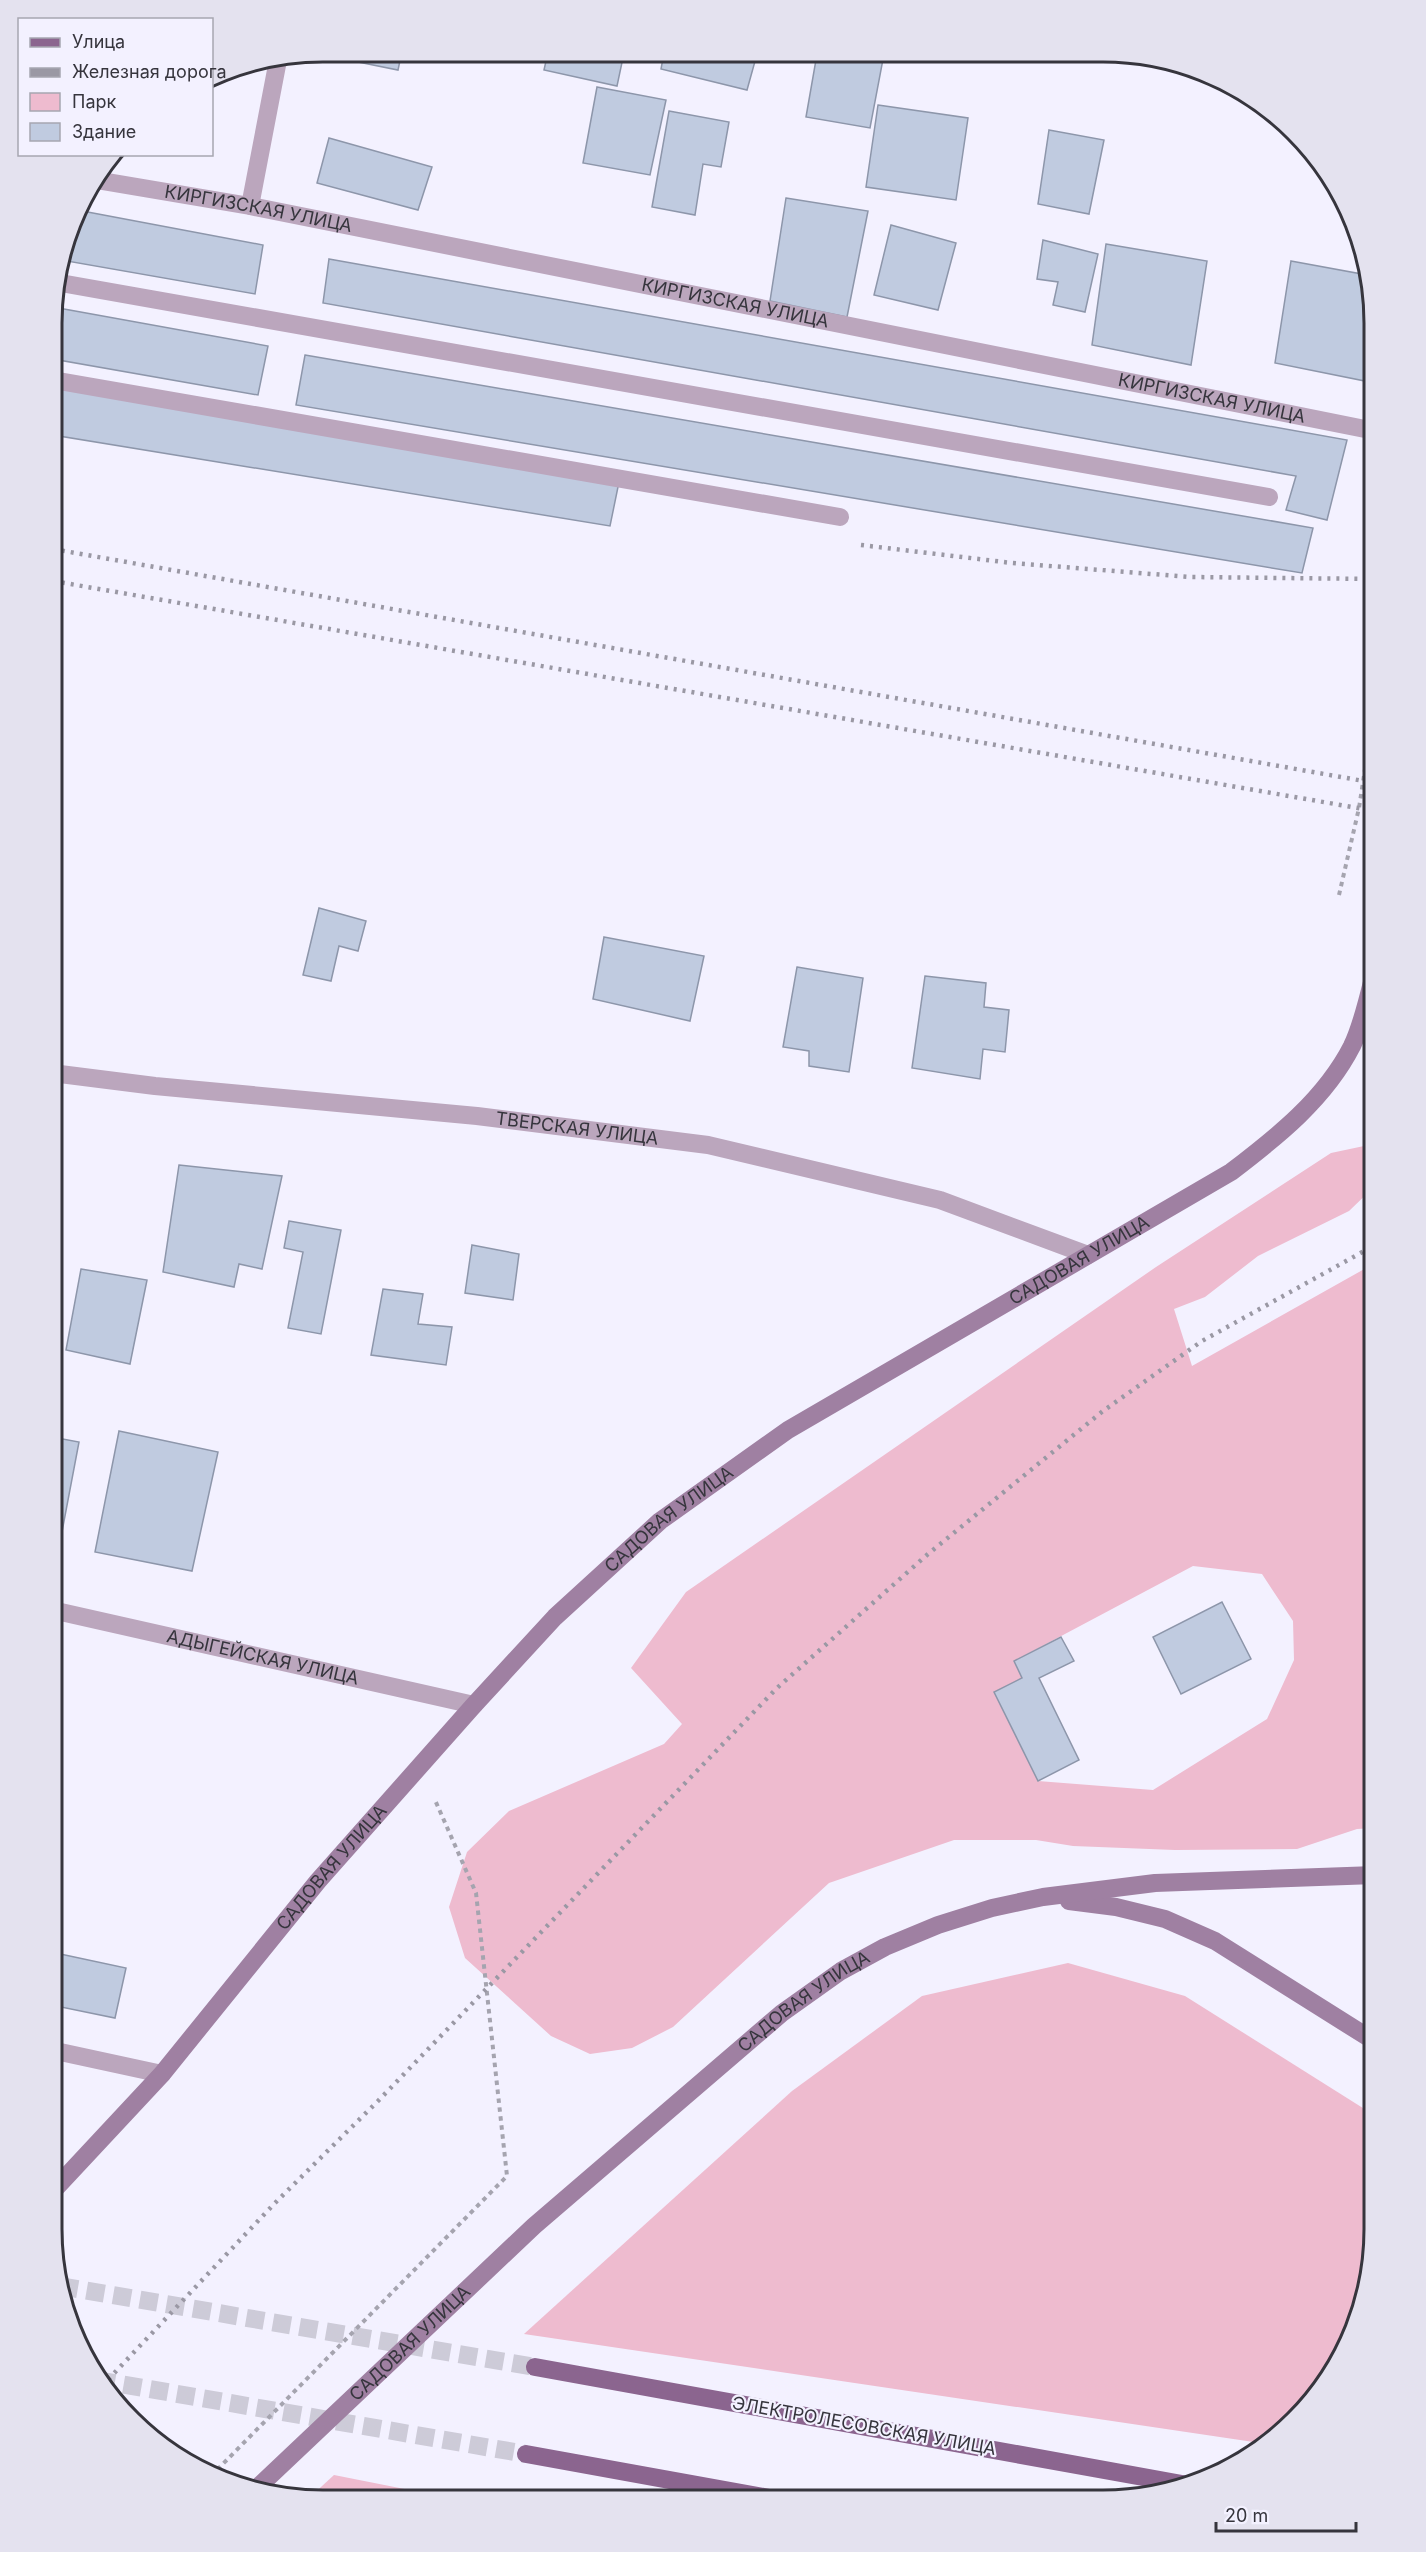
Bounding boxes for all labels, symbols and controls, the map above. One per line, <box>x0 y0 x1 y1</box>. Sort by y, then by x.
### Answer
legend <box>18 18 213 156</box>
text: Улица <box>72 31 125 52</box>
text: Железная дорога <box>72 61 227 82</box>
text: Парк <box>72 91 117 112</box>
text: Здание <box>72 121 136 142</box>
street label: КИРГИЗСКАЯ УЛИЦА <box>163 181 354 236</box>
street label: КИРГИЗСКАЯ УЛИЦА <box>640 274 831 332</box>
street label: КИРГИЗСКАЯ УЛИЦА <box>1116 369 1307 427</box>
street label: ТВЕРСКАЯ УЛИЦА <box>494 1107 660 1149</box>
street label: САДОВАЯ УЛИЦА <box>1005 1211 1153 1309</box>
street label: САДОВАЯ УЛИЦА <box>600 1461 737 1576</box>
street label: АДЫГЕЙСКАЯ УЛИЦА <box>165 1625 361 1689</box>
street label: САДОВАЯ УЛИЦА <box>272 1800 391 1934</box>
street label: САДОВАЯ УЛИЦА <box>733 1946 873 2056</box>
street label: САДОВАЯ УЛИЦА <box>345 2281 474 2405</box>
street label: ЭЛЕКТРОЛЕСОВСКАЯ УЛИЦА <box>731 2392 998 2459</box>
scale bar <box>1216 2495 1356 2533</box>
text: 20 m <box>1225 2505 1268 2526</box>

